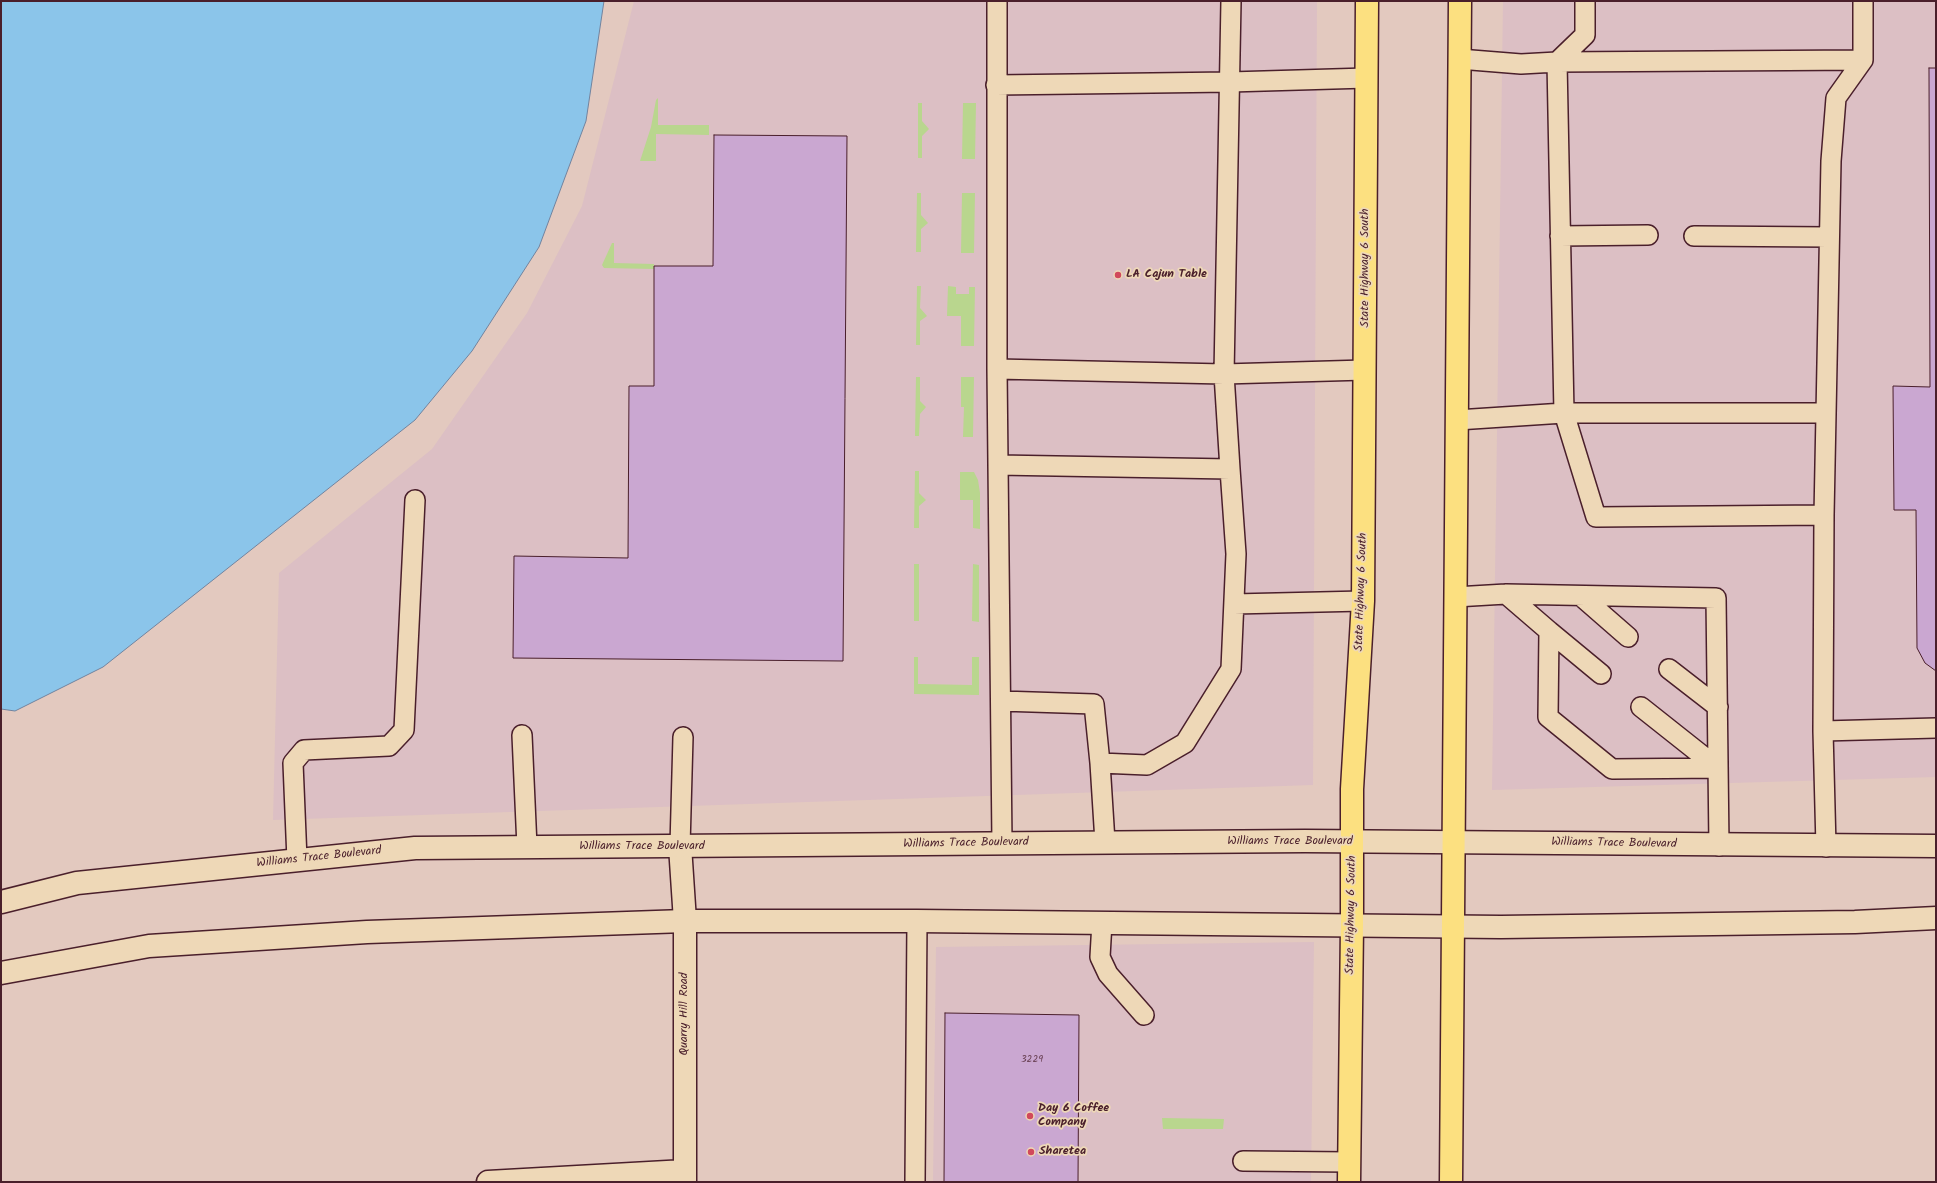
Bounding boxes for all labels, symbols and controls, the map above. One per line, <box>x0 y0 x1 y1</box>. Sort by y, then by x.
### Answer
street label: State Highway 6 South <box>1359 209 1373 327</box>
place label: LA Cajun Table <box>1126 268 1207 282</box>
marker: LA Cajun Table <box>1113 270 1123 280</box>
street label: State Highway 6 South <box>1353 532 1371 652</box>
street label: Williams Trace Boulevard <box>1227 835 1353 849</box>
street label: Williams Trace Boulevard <box>903 836 1029 852</box>
street label: Williams Trace Boulevard <box>1551 836 1677 852</box>
street label: Williams Trace Boulevard <box>579 840 705 854</box>
street label: Williams Trace Boulevard <box>256 844 382 872</box>
street label: State Highway 6 South <box>1344 855 1360 975</box>
street label: Quarry Hill Road <box>678 972 692 1056</box>
house number: 3229 <box>1021 1054 1043 1066</box>
place label: Day 6 Coffee Company <box>1038 1102 1109 1130</box>
marker: Day 6 Coffee Company <box>1025 1111 1035 1121</box>
place label: Sharetea <box>1039 1145 1086 1159</box>
marker: Sharetea <box>1026 1147 1036 1157</box>

